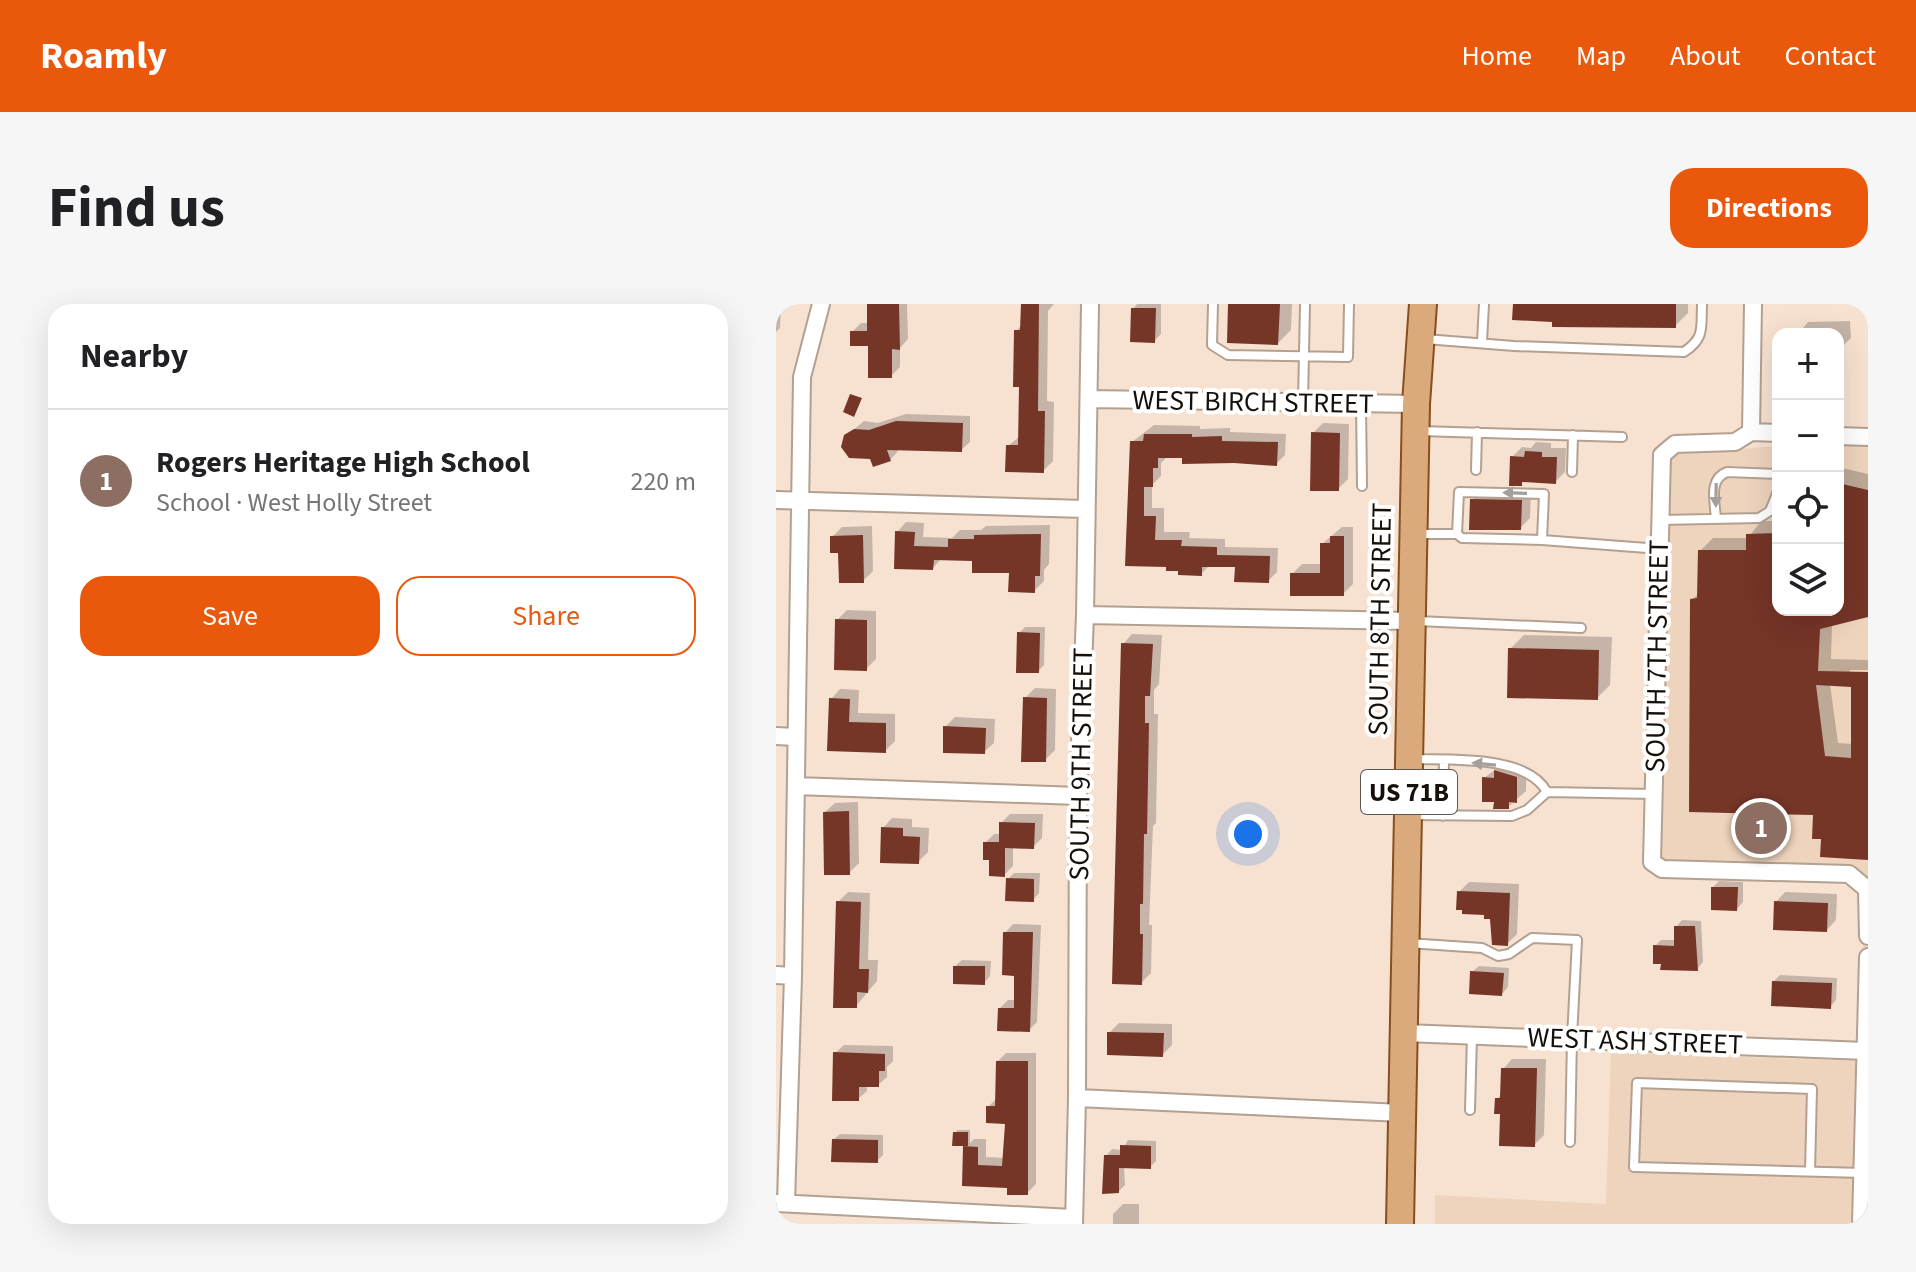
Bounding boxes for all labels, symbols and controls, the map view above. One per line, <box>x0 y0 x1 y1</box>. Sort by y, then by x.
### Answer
text: Roamly <box>40 29 167 83</box>
text: Home <box>1461 36 1532 76</box>
text: Map <box>1576 36 1626 76</box>
text: About <box>1670 36 1741 76</box>
text: Contact <box>1785 36 1876 76</box>
button: Directions <box>1670 168 1868 248</box>
text: Find us <box>48 169 225 248</box>
map controls <box>1772 328 1844 616</box>
button: + <box>1772 328 1844 400</box>
text: Nearby <box>80 332 188 381</box>
street label: WEST BIRCH STREET <box>1132 380 1374 424</box>
button: − <box>1772 400 1844 472</box>
text: Rogers Heritage High School <box>156 441 530 484</box>
text: 1 <box>99 463 113 500</box>
text: 220 m <box>630 463 696 500</box>
button: locate <box>1772 472 1844 544</box>
one-way arrow <box>1709 483 1722 508</box>
text: School · West Holly Street <box>156 484 432 521</box>
one-way arrow <box>1502 487 1527 500</box>
street label: SOUTH 8TH STREET <box>1358 502 1402 736</box>
street label: SOUTH 7TH STREET <box>1635 539 1679 773</box>
button: layers <box>1772 544 1844 616</box>
button: Save <box>80 576 380 656</box>
button: Share <box>396 576 696 656</box>
street label: SOUTH 9TH STREET <box>1059 647 1103 881</box>
one-way arrow <box>1471 757 1496 770</box>
road number: US 71B <box>1361 770 1457 814</box>
pin: 1 <box>1735 798 1787 858</box>
your location <box>1228 814 1268 854</box>
street label: WEST ASH STREET <box>1527 1017 1743 1065</box>

